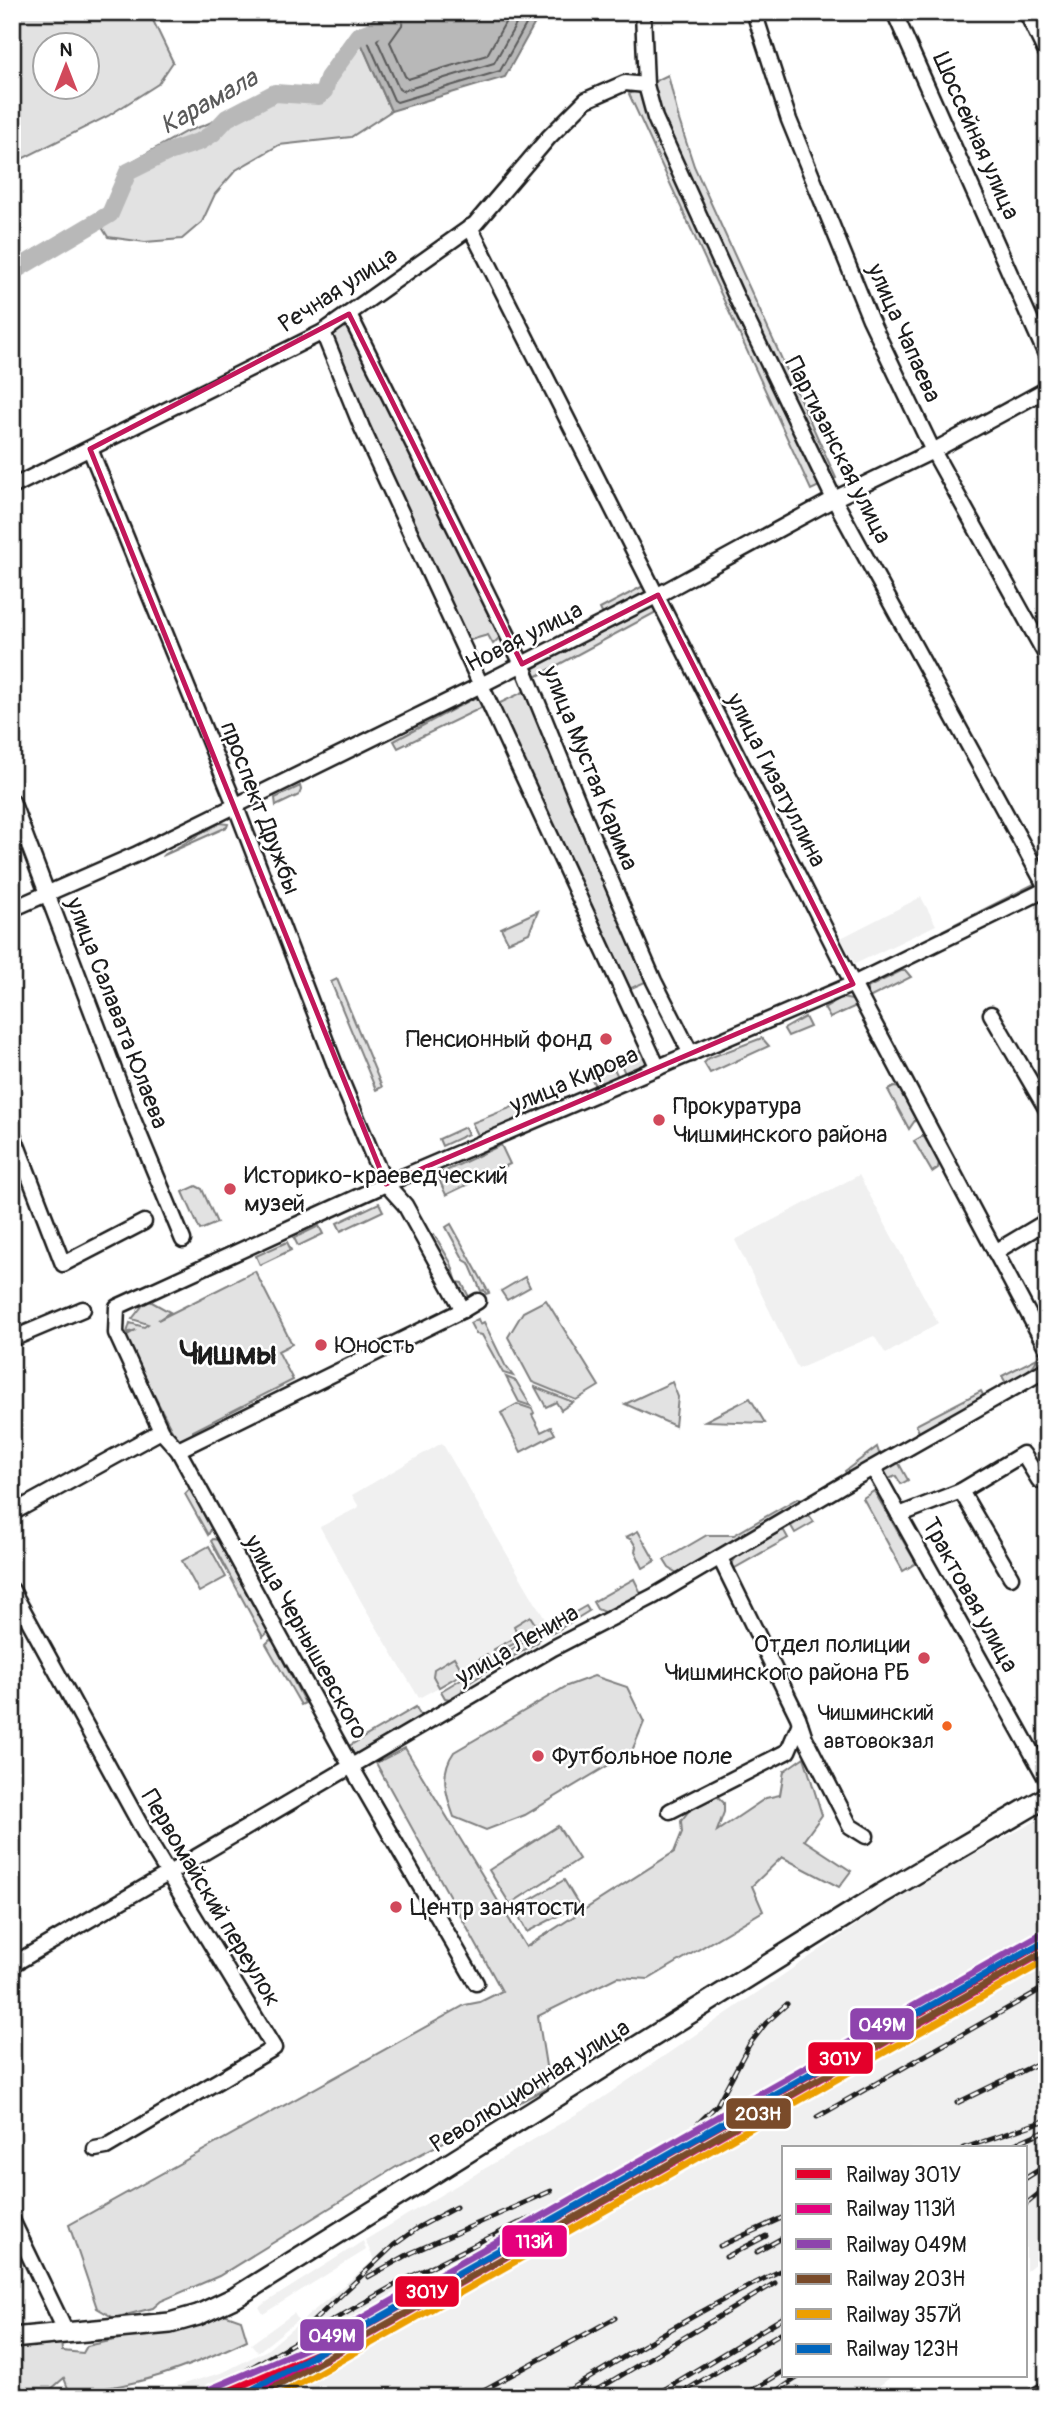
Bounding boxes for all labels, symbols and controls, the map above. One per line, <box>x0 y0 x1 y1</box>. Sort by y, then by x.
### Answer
north arrow <box>32 32 102 102</box>
text: N <box>60 38 73 62</box>
street label: Шоссейная улица <box>926 48 1026 224</box>
water label: Карамала <box>155 61 265 142</box>
street label: Речная улица <box>273 241 403 339</box>
street label: улица Чапаева <box>860 258 947 407</box>
street label: Партизанская улица <box>778 352 898 548</box>
street label: Новая улица <box>461 595 587 679</box>
street label: улица Мустая Карима <box>535 661 644 874</box>
street label: улица Гизатуллина <box>719 687 832 872</box>
street label: проспект Дружбы <box>214 717 306 899</box>
street label: улица Салавата Юлаева <box>59 892 174 1133</box>
place label: Пенсионный фонд <box>406 1025 593 1054</box>
marker: Пенсионный фонд <box>598 1031 614 1047</box>
street label: улица Кирова <box>505 1040 643 1120</box>
place label: Прокуратура Чишминского района <box>673 1092 887 1149</box>
marker: Прокуратура Чишминского района <box>651 1112 667 1128</box>
place label: Историко-краеведческий музей <box>244 1161 508 1218</box>
marker: Историко-краеведческий музей <box>222 1181 238 1197</box>
place label: Юность <box>335 1331 415 1360</box>
district label: Чишмы <box>179 1334 277 1374</box>
marker: Юность <box>313 1337 329 1353</box>
street label: Трактовая улица <box>916 1513 1024 1677</box>
street label: улица Чернышевского <box>237 1529 374 1744</box>
street label: улица Ленина <box>450 1598 584 1692</box>
place label: Отдел полиции Чишминского района РБ <box>664 1630 910 1687</box>
marker: Отдел полиции Чишминского района РБ <box>916 1650 932 1666</box>
place label: Чишминский автовокзал <box>817 1699 934 1755</box>
marker: Чишминский автовокзал <box>940 1719 954 1733</box>
place label: Футбольное поле <box>552 1742 732 1771</box>
marker: Футбольное поле <box>530 1748 546 1764</box>
street label: Первомайский переулок <box>135 1784 287 2012</box>
place label: Центр занятости <box>410 1893 585 1922</box>
marker: Центр занятости <box>388 1899 404 1915</box>
line badge: 049М <box>849 2007 915 2041</box>
street label: Революционная улица <box>425 2013 635 2159</box>
text: 049М <box>858 2013 906 2037</box>
line badge: 301У <box>807 2041 874 2075</box>
text: 301У <box>819 2047 862 2071</box>
line badge: 203Н <box>725 2097 792 2130</box>
text: 203Н <box>735 2102 781 2126</box>
legend <box>782 2146 1028 2378</box>
text: Railway 301У <box>846 2162 961 2189</box>
text: Railway 113Й <box>846 2196 955 2223</box>
line badge: 113Й <box>501 2224 568 2258</box>
text: 113Й <box>516 2230 553 2254</box>
text: Railway 049М <box>846 2232 967 2259</box>
text: Railway 203Н <box>846 2266 965 2293</box>
line badge: 301У <box>394 2275 460 2308</box>
text: 301У <box>406 2280 449 2304</box>
text: Railway 357Й <box>846 2302 961 2329</box>
line badge: 049М <box>299 2318 365 2352</box>
text: 049М <box>308 2324 356 2348</box>
text: Railway 123Н <box>846 2336 958 2363</box>

